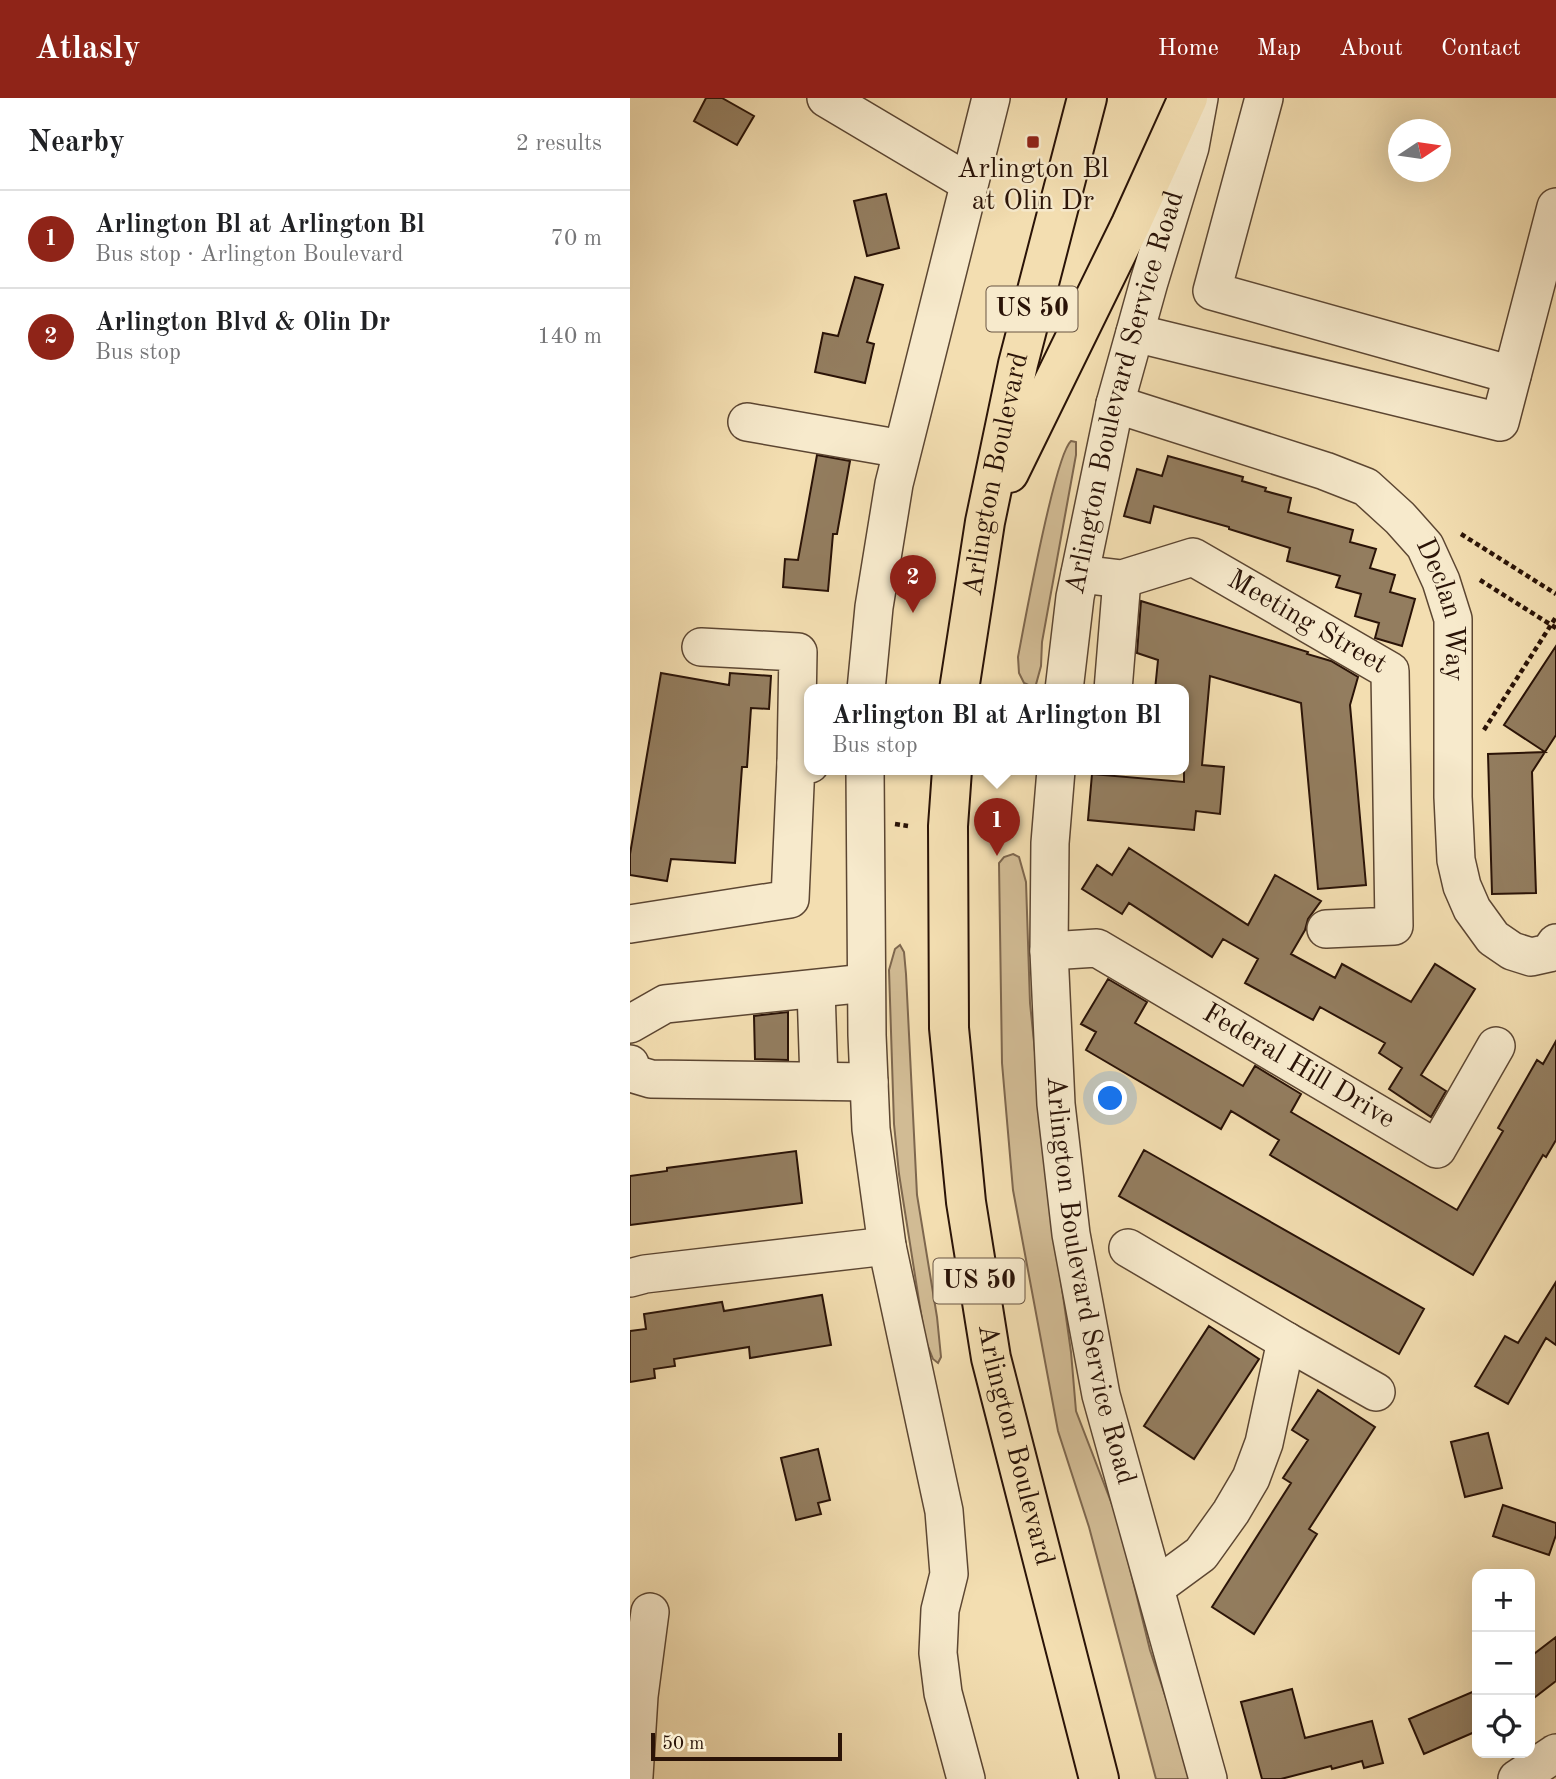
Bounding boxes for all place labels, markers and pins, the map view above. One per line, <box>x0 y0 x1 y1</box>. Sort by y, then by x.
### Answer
marker: Arlington Bl at Olin Dr <box>1025 134 1041 150</box>
place label: Arlington Bl at Olin Dr <box>957 156 1109 216</box>
pin: 2 <box>890 555 936 613</box>
pin: 1 <box>974 798 1020 856</box>

